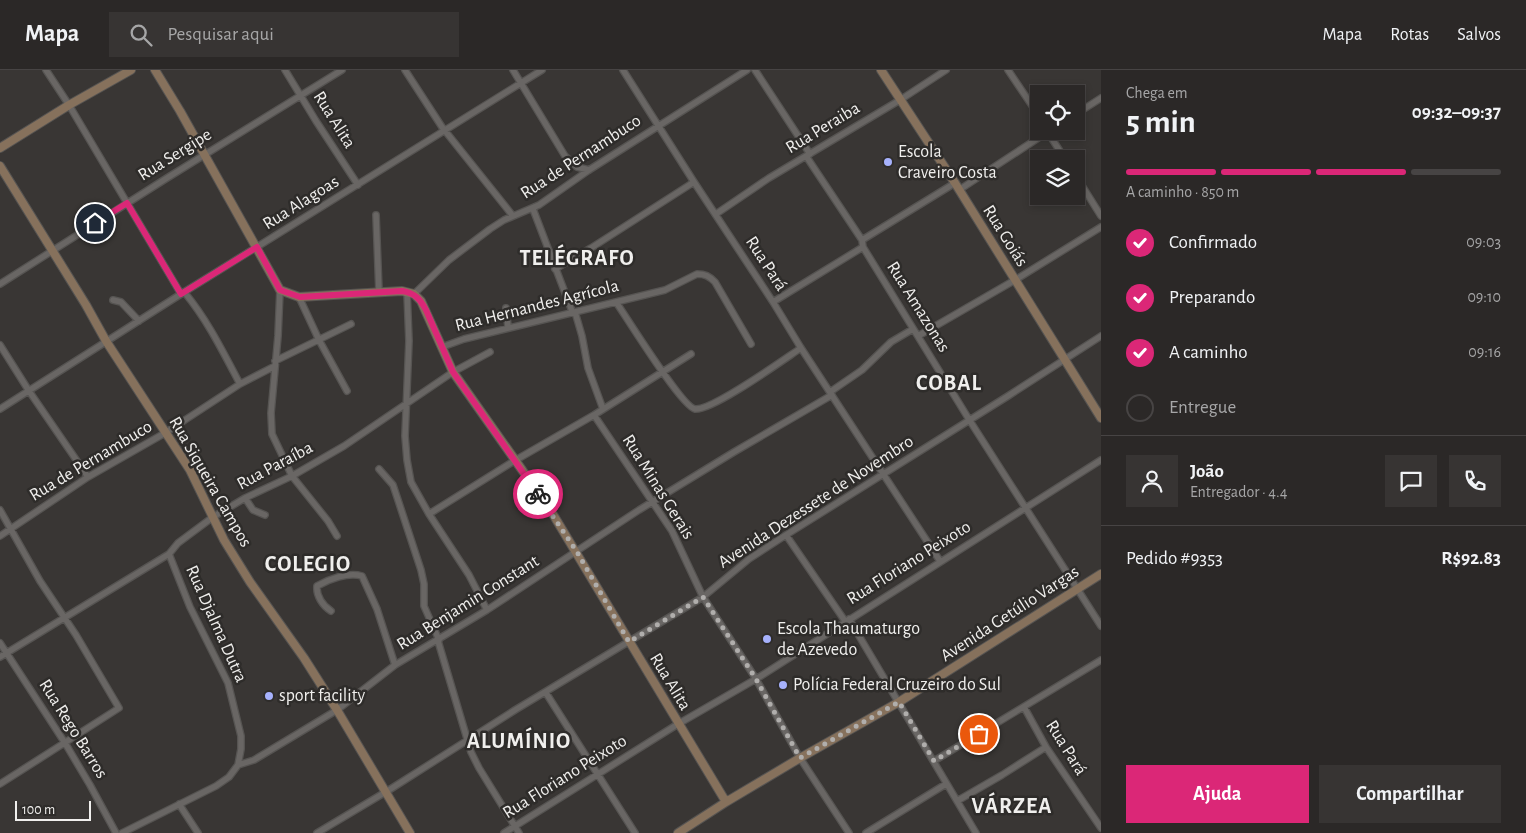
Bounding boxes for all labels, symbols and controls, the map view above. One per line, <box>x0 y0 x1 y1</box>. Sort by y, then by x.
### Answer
search box <box>109 12 459 57</box>
icon: search <box>127 21 155 49</box>
text: Mapa <box>25 22 79 46</box>
text: Pesquisar aqui <box>167 25 274 44</box>
text: Mapa <box>1323 26 1362 44</box>
text: Rotas <box>1390 26 1429 44</box>
text: Salvos <box>1457 26 1501 44</box>
map controls <box>1030 85 1085 205</box>
button: locate <box>1030 85 1085 140</box>
text: Chega em <box>1126 85 1188 101</box>
street label: Rua Alita <box>310 88 358 152</box>
street label: Rua Peraiba <box>783 99 863 157</box>
text: 09:32–09:37 <box>1412 103 1501 122</box>
text: 5 min <box>1126 106 1196 138</box>
street label: Rua de Pernambuco <box>518 111 644 203</box>
street label: Rua Sergipe <box>135 125 215 185</box>
place label: Escola Craveiro Costa <box>898 143 997 182</box>
button: layers <box>1030 150 1085 205</box>
marker: Escola Craveiro Costa <box>882 156 894 168</box>
street label: Rua Alagoas <box>260 173 342 233</box>
text: A caminho · 850 m <box>1126 184 1239 200</box>
pin <box>74 202 116 244</box>
street label: Rua Goiás <box>979 202 1031 270</box>
icon: home <box>81 209 109 237</box>
icon: check <box>1126 229 1154 257</box>
street label: Rua Pará <box>742 233 790 295</box>
text: Confirmado <box>1169 233 1257 252</box>
text: 09:03 <box>1466 234 1501 250</box>
district label: TELÉGRAFO <box>519 244 635 269</box>
street label: Rua Amazonas <box>883 259 953 355</box>
street label: Rua Hernandes Agrícola <box>453 277 621 335</box>
icon: check <box>1126 284 1154 312</box>
text: Preparando <box>1169 288 1255 307</box>
text: 09:10 <box>1467 289 1501 305</box>
icon: check <box>1126 339 1154 367</box>
text: A caminho <box>1169 343 1248 362</box>
text: 09:16 <box>1468 344 1501 360</box>
district label: COBAL <box>916 372 982 394</box>
text: Entregue <box>1169 398 1236 417</box>
street label: Rua Siqueira Campos <box>165 414 255 550</box>
street label: Rua de Pernambuco <box>27 417 156 505</box>
street label: Rua Minas Gerais <box>619 432 697 542</box>
street label: Avenida Dezessete de Novembro <box>715 432 917 572</box>
street label: Rua Paraíba <box>234 439 316 493</box>
button: person <box>1126 455 1178 507</box>
button: chat <box>1385 455 1437 507</box>
button: phone <box>1449 455 1501 507</box>
text: João <box>1190 462 1224 481</box>
courier <box>513 469 563 519</box>
icon: bike <box>524 480 552 508</box>
text: Entregador · 4.4 <box>1190 484 1287 500</box>
street label: Rua Floriano Peixoto <box>844 518 974 608</box>
text: Pedido #9353 <box>1126 549 1223 568</box>
text: R$92.83 <box>1441 549 1501 568</box>
street label: Rua Benjamin Constant <box>394 552 542 654</box>
district label: COLEGIO <box>265 553 351 575</box>
street label: Rua Djalma Dutra <box>182 563 250 685</box>
street label: Avenida Getúlio Vargas <box>938 563 1082 665</box>
place label: Escola Thaumaturgo de Azevedo <box>777 620 920 659</box>
marker: Escola Thaumaturgo de Azevedo <box>761 633 773 645</box>
street label: Rua Alita <box>646 650 694 714</box>
street label: Rua Rego Barros <box>35 676 111 782</box>
place label: Polícia Federal Cruzeiro do Sul <box>793 676 1001 694</box>
marker: Polícia Federal Cruzeiro do Sul <box>777 679 789 691</box>
place label: sport facility <box>279 687 365 705</box>
marker: sport facility <box>263 690 275 702</box>
pin <box>958 713 1000 755</box>
street label: Rua Pará <box>1042 717 1090 779</box>
icon: bag <box>965 720 993 748</box>
district label: ALUMÍNIO <box>467 727 571 752</box>
street label: Rua Floriano Peixoto <box>500 732 630 822</box>
button: Ajuda <box>1126 765 1309 823</box>
button: Compartilhar <box>1319 765 1501 823</box>
district label: VÁRZEA <box>972 792 1052 817</box>
scale bar <box>15 798 91 821</box>
text: 100 m <box>22 803 55 817</box>

